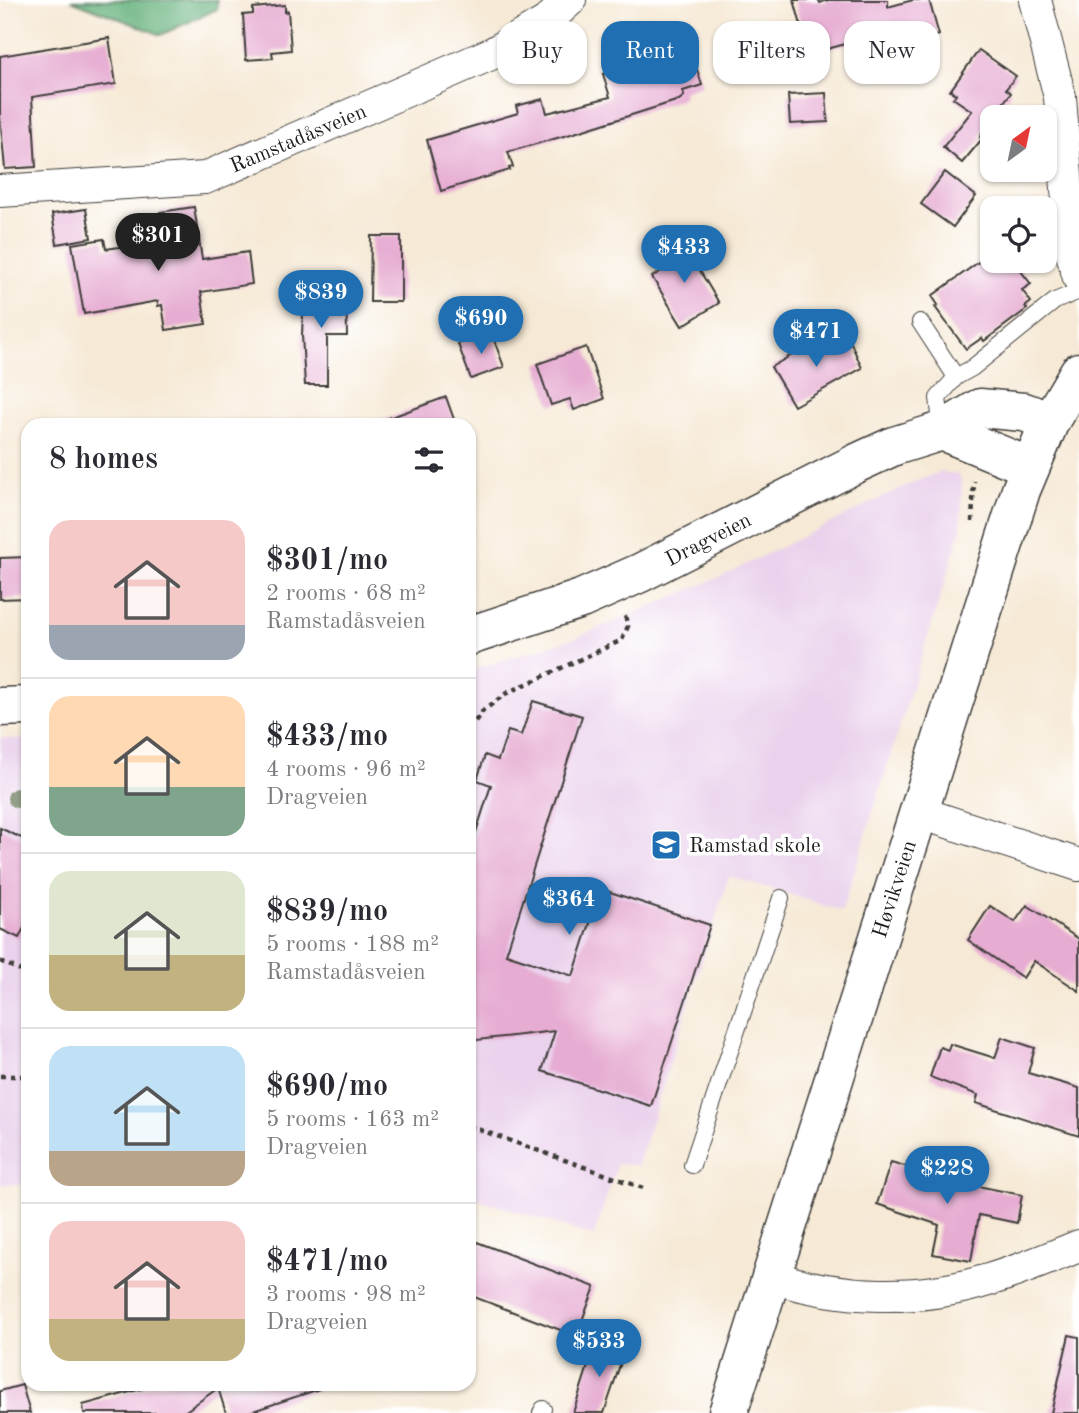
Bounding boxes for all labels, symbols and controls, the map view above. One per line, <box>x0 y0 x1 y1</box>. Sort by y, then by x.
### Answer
chip: Buy <box>497 21 587 84</box>
chip: Rent <box>601 21 699 84</box>
chip: Filters <box>713 21 830 84</box>
chip: New <box>844 21 940 84</box>
street label: Ramstadåsveien <box>227 101 370 178</box>
north arrow <box>980 105 1057 182</box>
map controls <box>980 105 1057 273</box>
button: locate <box>980 196 1057 273</box>
pin: $301 <box>117 214 199 273</box>
text: $301 <box>131 224 185 247</box>
pin: $433 <box>643 226 725 285</box>
text: $433 <box>657 236 711 259</box>
pin: $839 <box>280 270 362 330</box>
text: $839 <box>294 281 348 304</box>
pin: $690 <box>440 296 522 356</box>
text: $690 <box>454 307 508 330</box>
pin: $471 <box>775 310 857 369</box>
text: $471 <box>789 320 843 343</box>
icon: filters <box>410 441 448 479</box>
text: 8 homes <box>49 445 158 475</box>
street label: Dragveien <box>662 510 755 571</box>
text: $301/mo <box>266 546 388 576</box>
icon: home <box>105 548 189 632</box>
text: 2 rooms · 68 m² <box>266 582 426 605</box>
text: Ramstadåsveien <box>266 610 426 633</box>
text: $433/mo <box>266 722 388 752</box>
icon: home <box>105 724 189 808</box>
text: 4 rooms · 96 m² <box>266 758 426 781</box>
text: Dragveien <box>266 786 368 809</box>
school or university icon: Ramstad skole <box>649 828 683 862</box>
place label: Ramstad skole <box>689 836 821 857</box>
street label: Høvikveien <box>870 838 921 941</box>
pin: $364 <box>528 878 610 937</box>
text: $364 <box>542 888 596 911</box>
text: $839/mo <box>266 897 388 927</box>
icon: home <box>105 899 189 983</box>
text: 5 rooms · 188 m² <box>266 933 439 956</box>
text: Ramstadåsveien <box>266 961 426 984</box>
text: $690/mo <box>266 1072 388 1102</box>
icon: home <box>105 1074 189 1158</box>
text: 5 rooms · 163 m² <box>266 1108 439 1131</box>
text: Dragveien <box>266 1136 368 1159</box>
pin: $228 <box>906 1146 988 1206</box>
text: $228 <box>920 1157 974 1180</box>
text: $471/mo <box>266 1247 388 1277</box>
icon: home <box>105 1249 189 1333</box>
text: 3 rooms · 98 m² <box>266 1283 426 1306</box>
text: Dragveien <box>266 1311 368 1334</box>
pin: $533 <box>558 1320 640 1379</box>
text: $533 <box>572 1330 626 1353</box>

